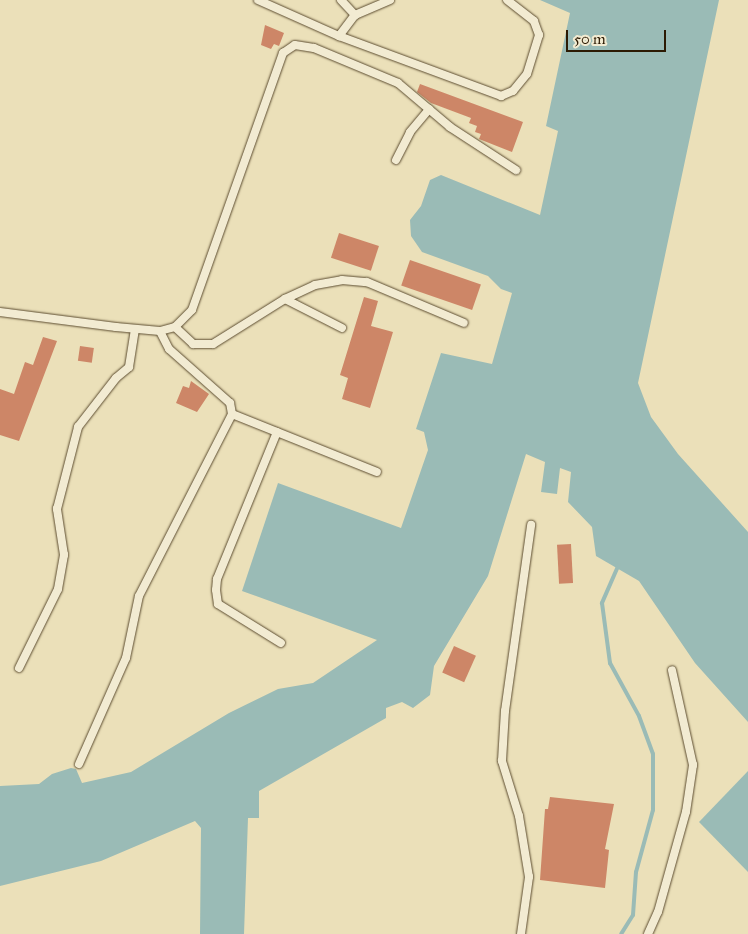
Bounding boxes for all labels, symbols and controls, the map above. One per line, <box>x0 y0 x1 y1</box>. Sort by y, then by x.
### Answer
scale bar <box>568 20 668 52</box>
text: 50 m <box>574 30 606 48</box>

